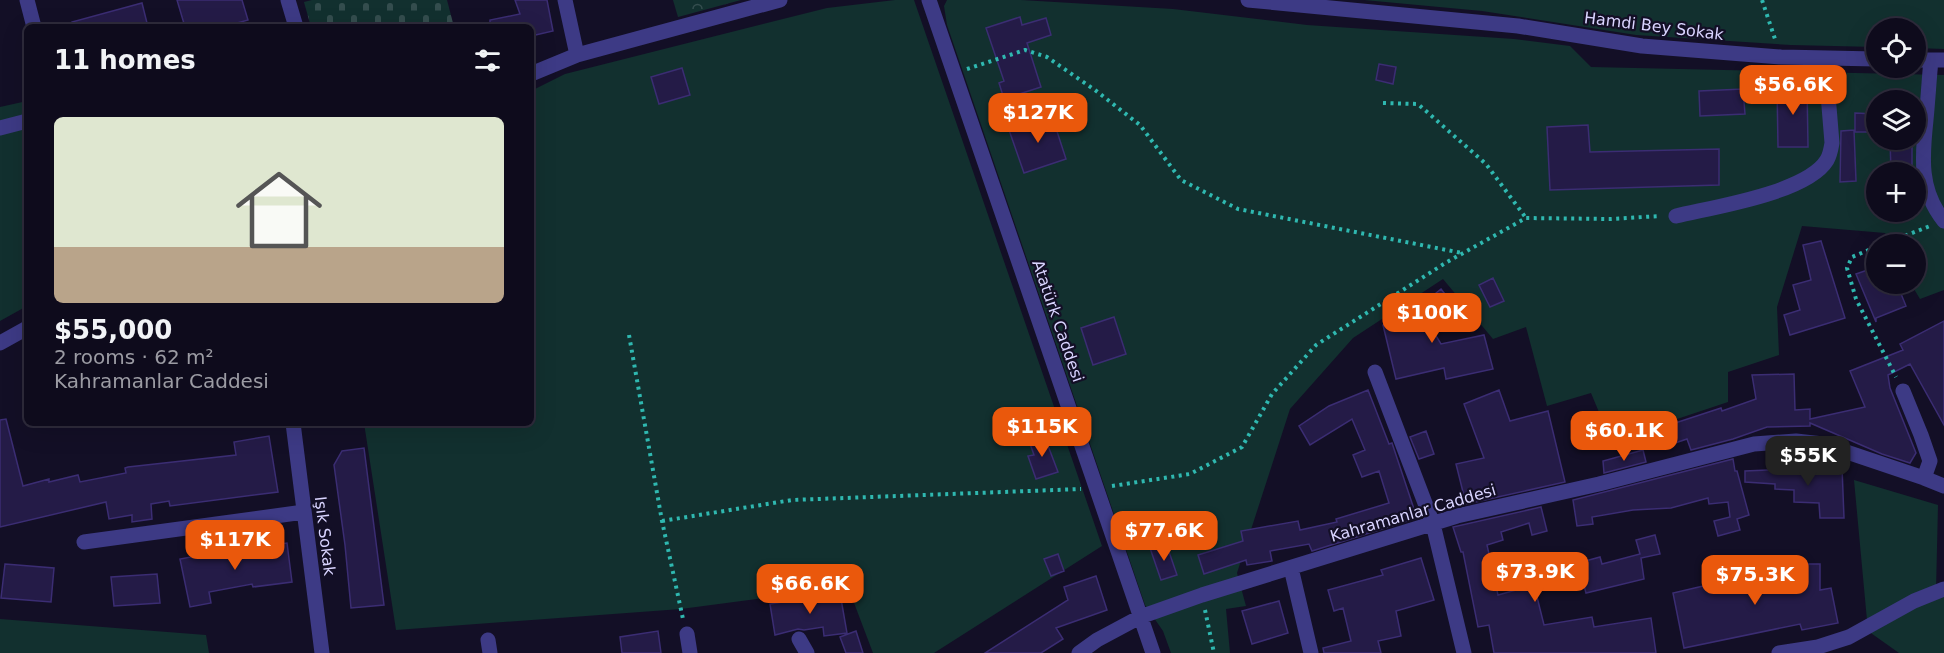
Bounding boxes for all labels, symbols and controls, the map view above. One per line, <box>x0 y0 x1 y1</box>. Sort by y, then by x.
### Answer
street label: Hamdi Bey Sokak <box>1583 8 1726 44</box>
map controls <box>1866 18 1926 294</box>
button: locate <box>1866 18 1926 78</box>
icon: filters <box>471 44 504 77</box>
text: 11 homes <box>54 45 196 75</box>
pin: $56.6K <box>1744 65 1842 116</box>
text: $56.6K <box>1754 72 1832 96</box>
button: layers <box>1866 90 1926 150</box>
pin: $127K <box>996 93 1080 144</box>
text: $127K <box>1002 100 1074 124</box>
icon: home <box>225 156 333 264</box>
button: + <box>1866 162 1926 222</box>
button: − <box>1866 234 1926 294</box>
street label: Atatürk Caddesi <box>1028 257 1088 385</box>
pin: $100K <box>1390 293 1474 344</box>
text: $100K <box>1396 300 1468 324</box>
text: $55,000 <box>54 315 172 345</box>
text: 2 rooms · 62 m² <box>54 345 214 369</box>
text: Kahramanlar Caddesi <box>54 369 269 393</box>
pin: $115K <box>1000 407 1084 458</box>
pin: $60.1K <box>1575 411 1673 462</box>
text: $115K <box>1006 414 1078 438</box>
text: $60.1K <box>1585 418 1663 442</box>
pin: $55K <box>1772 436 1844 487</box>
text: $55K <box>1779 443 1837 467</box>
street label: Kahramanlar Caddesi <box>1328 480 1498 546</box>
street label: Işık Sokak <box>311 495 339 578</box>
pin: $77.6K <box>1115 511 1213 562</box>
text: $77.6K <box>1125 518 1203 542</box>
pin: $117K <box>193 520 277 571</box>
text: $117K <box>199 527 271 551</box>
pin: $73.9K <box>1486 552 1584 603</box>
pin: $75.3K <box>1706 555 1804 606</box>
text: $73.9K <box>1496 559 1574 583</box>
text: $75.3K <box>1716 562 1794 586</box>
pin: $66.6K <box>761 564 859 615</box>
text: $66.6K <box>771 571 849 595</box>

